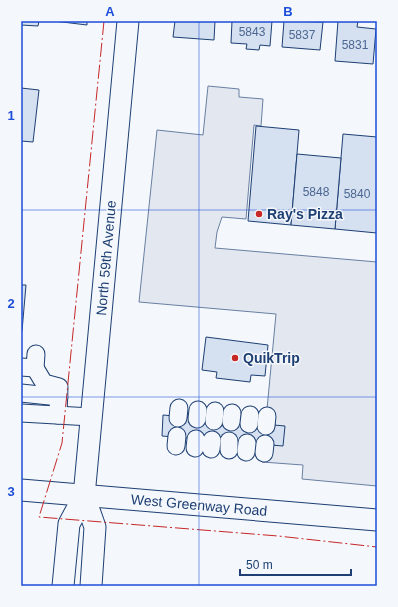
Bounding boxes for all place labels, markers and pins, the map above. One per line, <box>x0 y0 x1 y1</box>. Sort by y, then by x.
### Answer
place label: Ray's Pizza <box>267 206 343 222</box>
marker: Ray's Pizza <box>254 209 264 219</box>
place label: QuikTrip <box>243 350 300 366</box>
marker: QuikTrip <box>230 353 240 363</box>

